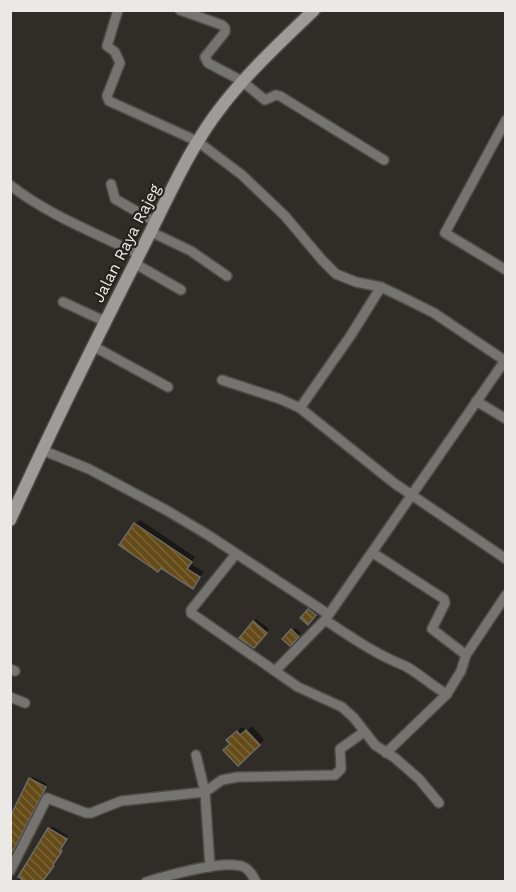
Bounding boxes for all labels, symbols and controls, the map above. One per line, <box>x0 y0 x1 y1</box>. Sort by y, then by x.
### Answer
street label: Jalan Raya Rajeg <box>88 180 165 306</box>

